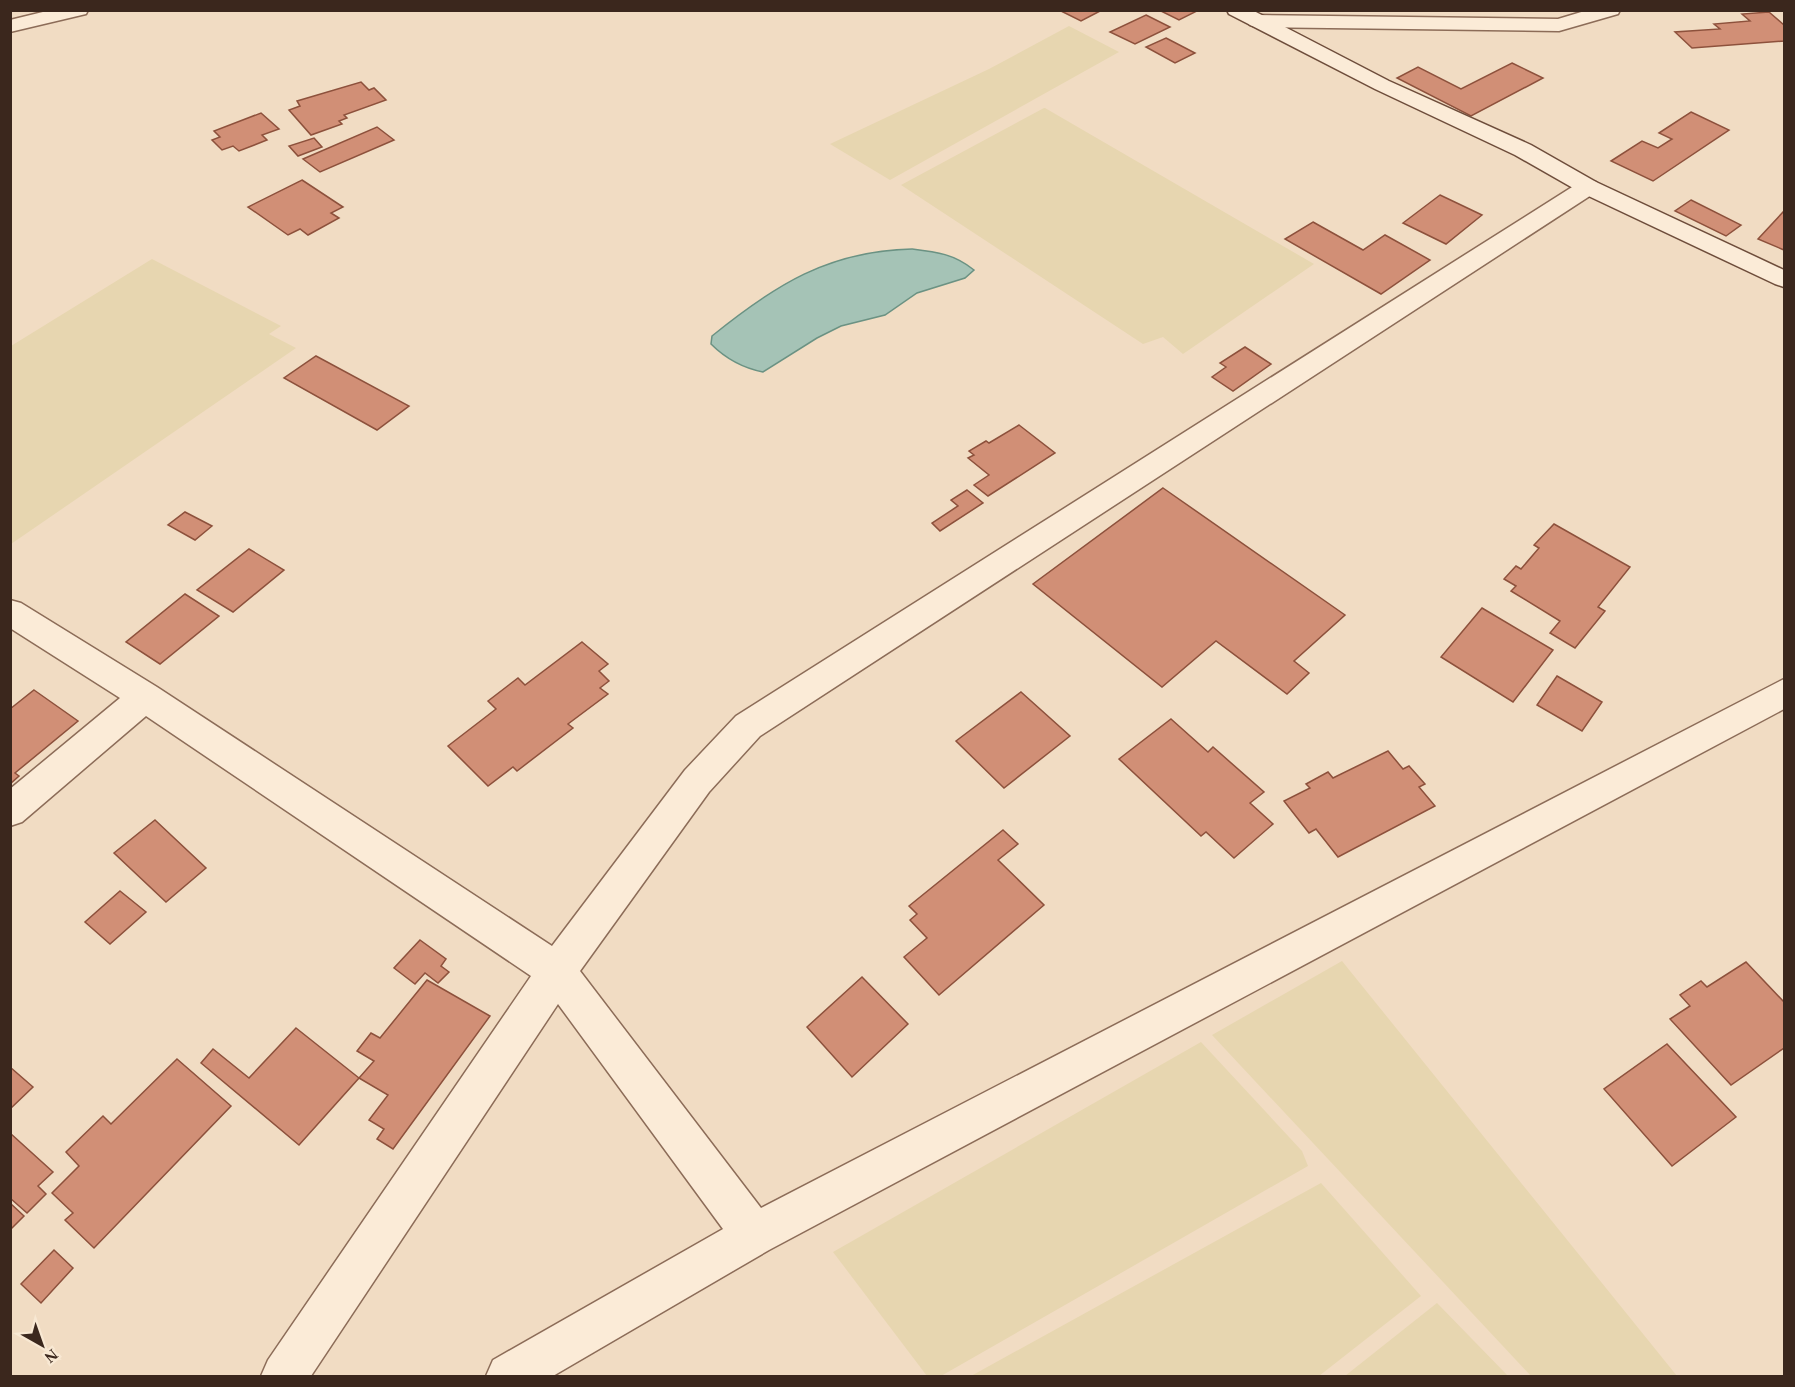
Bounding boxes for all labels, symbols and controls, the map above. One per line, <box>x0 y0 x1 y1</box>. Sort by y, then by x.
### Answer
north arrow <box>12 1315 72 1375</box>
text: N <box>41 1346 61 1367</box>

